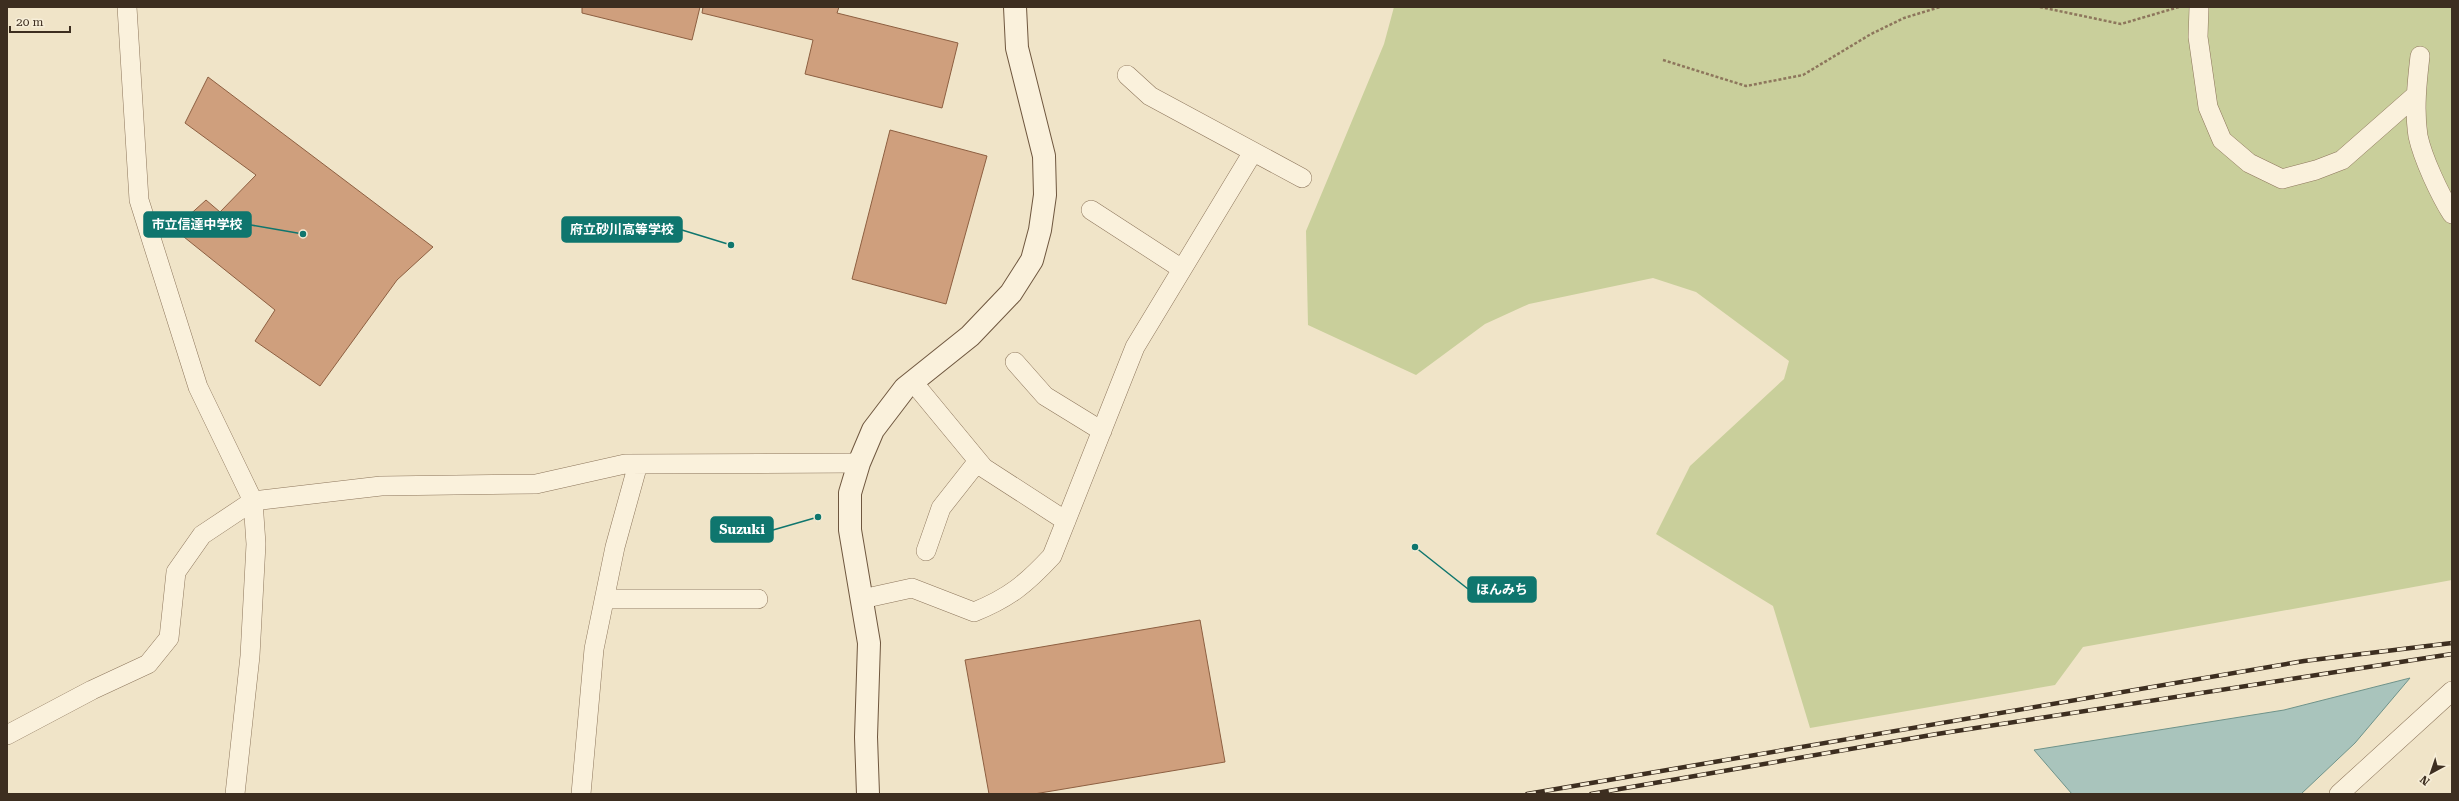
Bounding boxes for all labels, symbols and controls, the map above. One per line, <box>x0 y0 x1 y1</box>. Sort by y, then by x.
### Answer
scale bar <box>10 8 70 34</box>
text: 20 m <box>16 15 43 29</box>
callout: 市立信達中学校 <box>144 212 251 237</box>
text: 市立信達中学校 <box>151 217 243 232</box>
callout: 府立砂川高等学校 <box>562 217 682 242</box>
text: 府立砂川高等学校 <box>570 222 674 237</box>
callout: Suzuki <box>711 517 773 542</box>
text: Suzuki <box>719 522 765 537</box>
callout: ほんみち <box>1468 577 1536 602</box>
text: ほんみち <box>1476 582 1528 597</box>
north arrow <box>2411 753 2451 793</box>
text: N <box>2417 772 2432 788</box>

